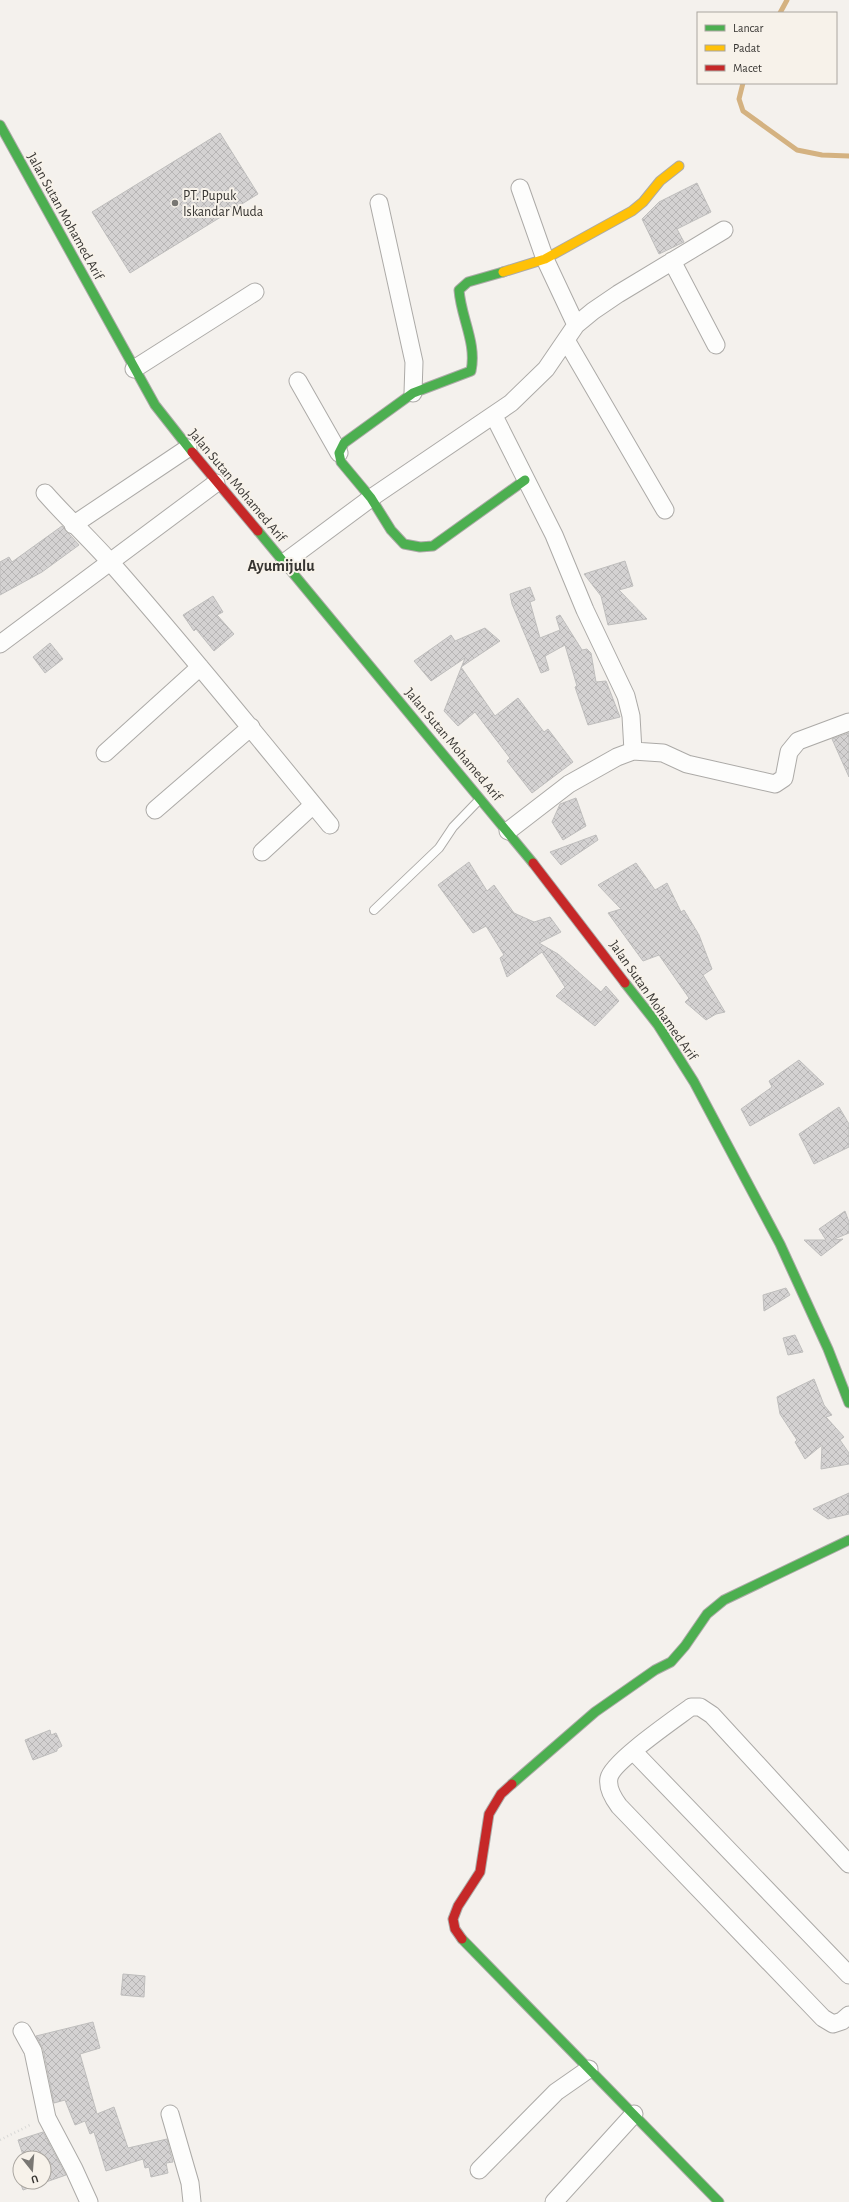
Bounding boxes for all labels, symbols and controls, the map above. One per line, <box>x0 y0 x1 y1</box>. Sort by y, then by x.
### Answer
legend <box>697 12 837 84</box>
text: Lancar <box>733 22 764 34</box>
text: Padat <box>733 42 760 54</box>
text: Macet <box>733 62 762 74</box>
street label: Jalan Sutan Mohamed Arif <box>24 151 106 283</box>
place label: PT. Pupuk Iskandar Muda <box>183 189 264 219</box>
marker: PT. Pupuk Iskandar Muda <box>170 198 180 208</box>
street label: Jalan Sutan Mohamed Arif <box>186 427 289 545</box>
district label: Ayumijulu <box>247 558 315 575</box>
street label: Jalan Sutan Mohamed Arif <box>402 686 505 804</box>
street label: Jalan Sutan Mohamed Arif <box>607 938 700 1064</box>
north arrow <box>12 2150 52 2190</box>
text: U <box>30 2173 40 2185</box>

